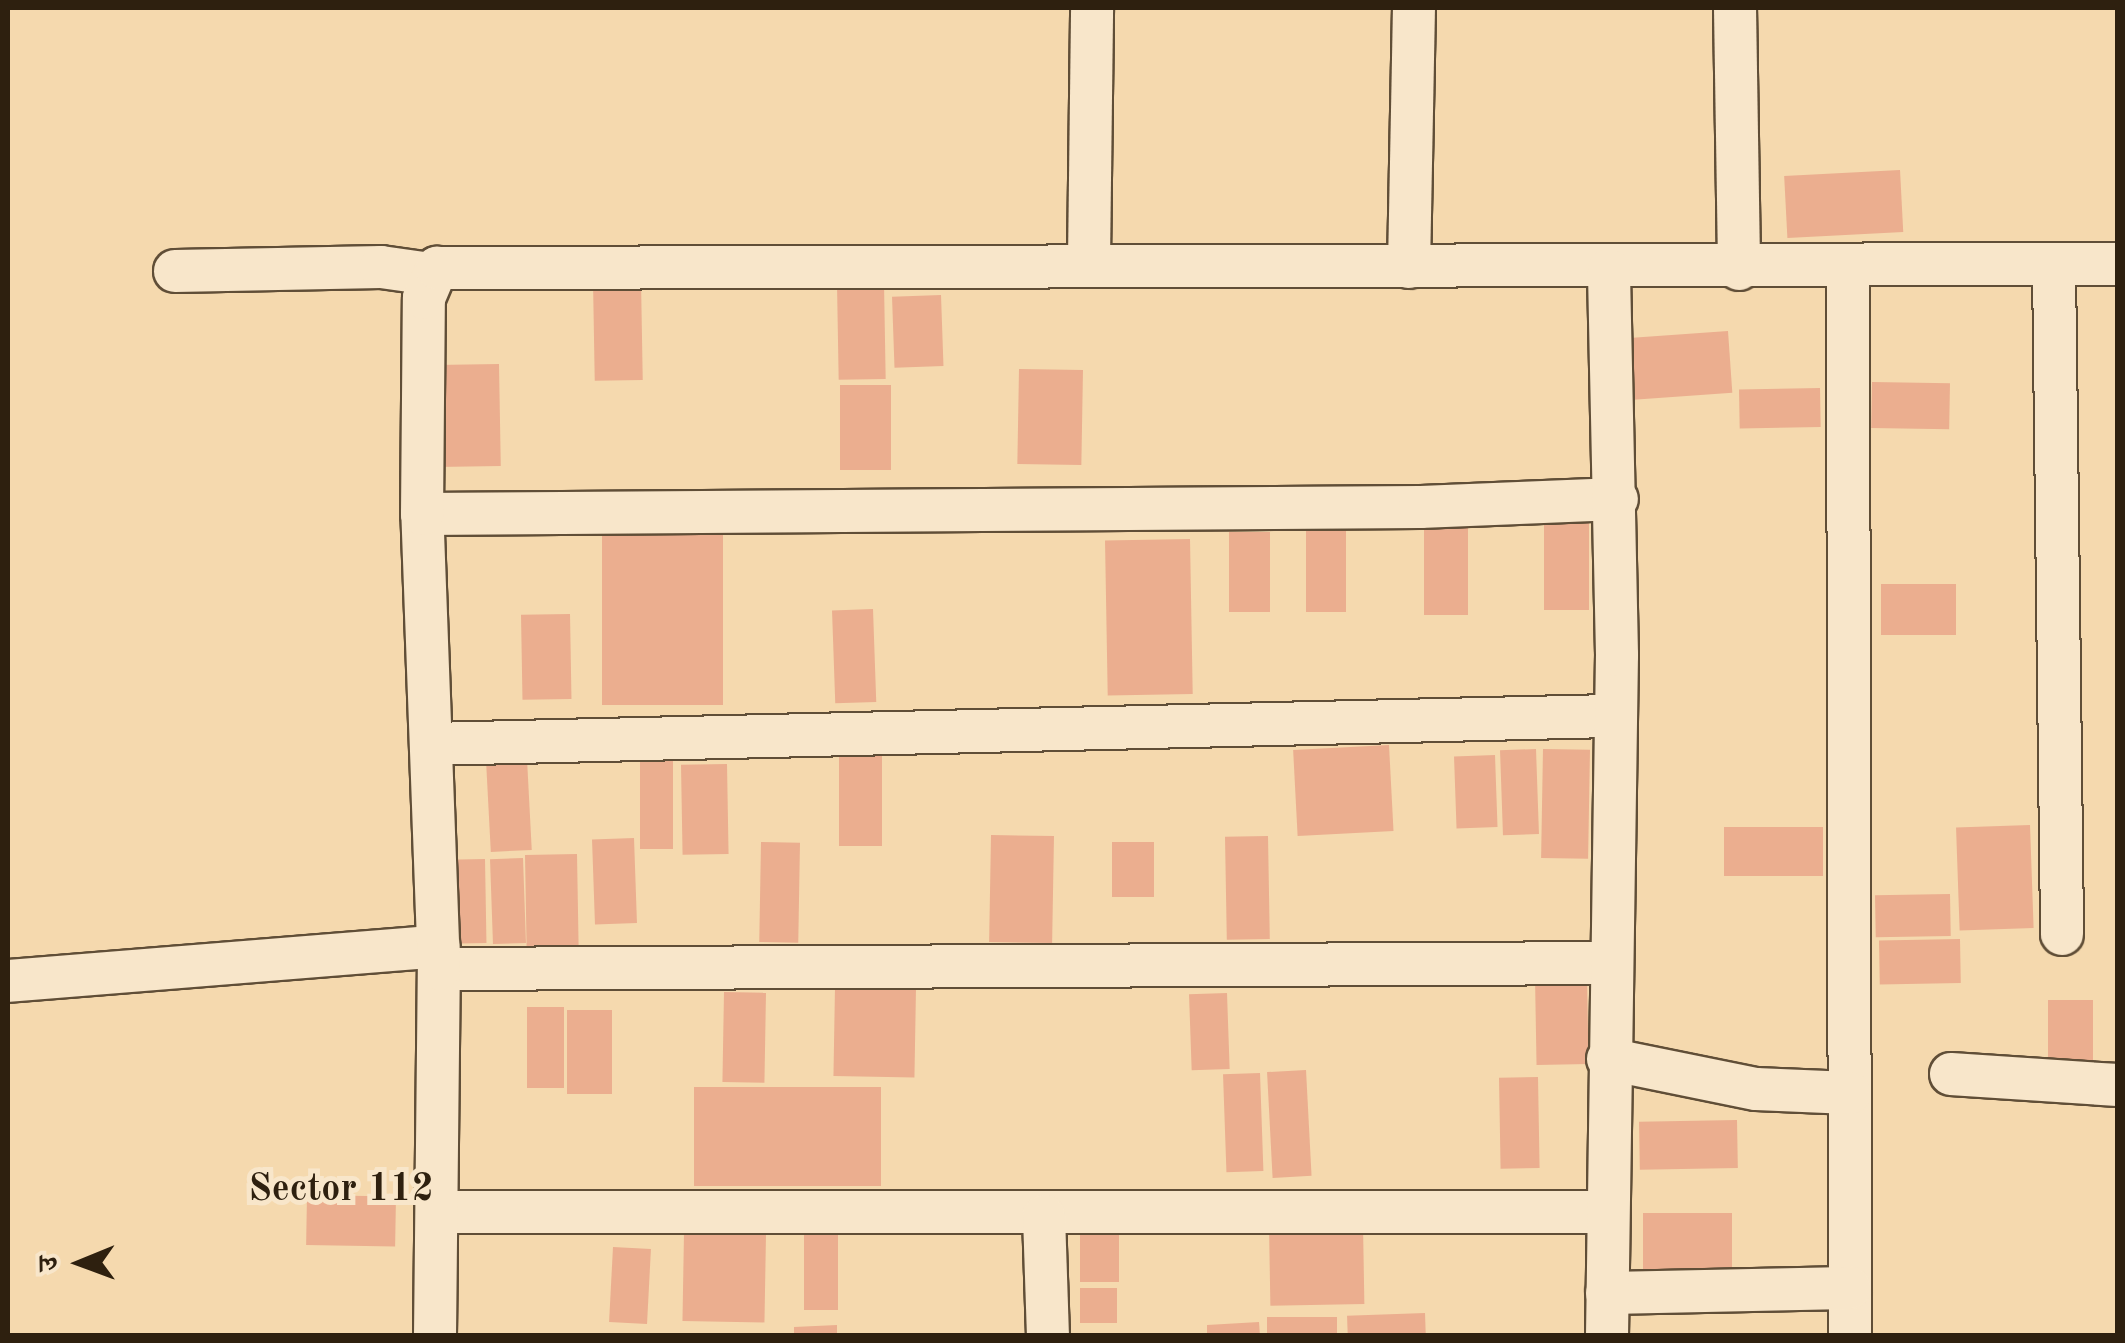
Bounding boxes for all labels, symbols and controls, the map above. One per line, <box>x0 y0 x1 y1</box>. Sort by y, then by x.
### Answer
district label: Sector 112 <box>248 1168 434 1214</box>
north arrow <box>30 1213 130 1313</box>
text: उ <box>36 1256 64 1271</box>

